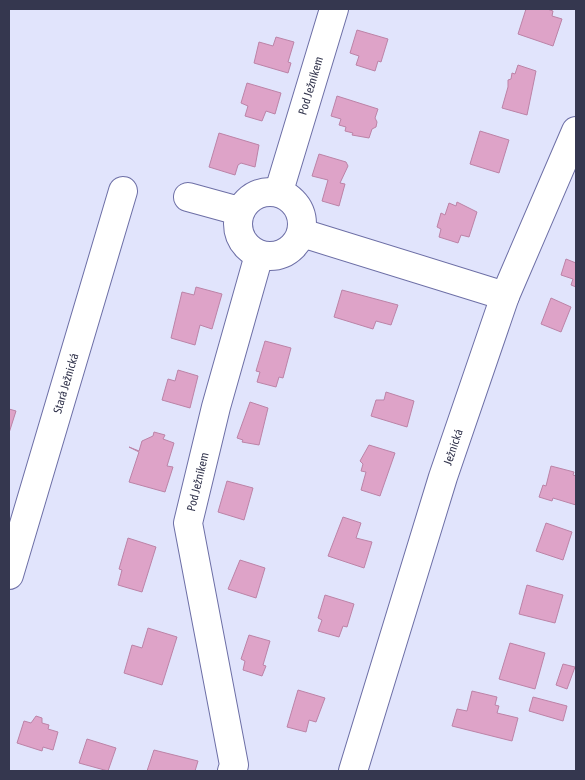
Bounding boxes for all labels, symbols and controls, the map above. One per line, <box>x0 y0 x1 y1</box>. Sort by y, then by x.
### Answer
street label: Pod Ježníkem <box>295 55 326 117</box>
street label: Stará Ježnická <box>50 351 81 415</box>
street label: Ježnická <box>441 427 466 467</box>
street label: Pod Ježníkem <box>184 451 212 513</box>

